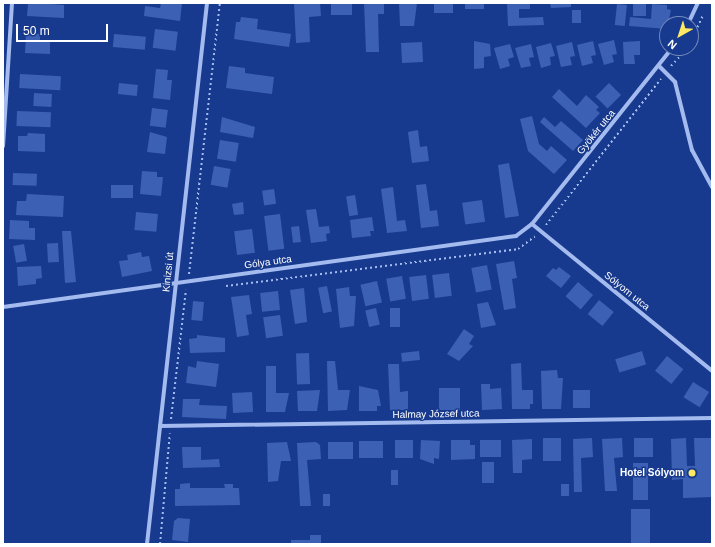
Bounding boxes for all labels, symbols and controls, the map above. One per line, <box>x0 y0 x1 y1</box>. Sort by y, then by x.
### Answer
scale bar <box>18 16 110 42</box>
north arrow <box>659 16 699 56</box>
text: 50 m <box>23 24 50 38</box>
text: N <box>665 37 679 52</box>
street label: Gyökér utca <box>574 107 618 157</box>
street label: Kinizsi út <box>160 251 176 293</box>
street label: Gólya utca <box>243 253 293 271</box>
street label: Sólyom utca <box>602 269 652 313</box>
street label: Halmay József utca <box>392 407 480 421</box>
place label: Hotel Sólyom <box>620 467 684 479</box>
marker: Hotel Sólyom <box>687 468 697 478</box>

